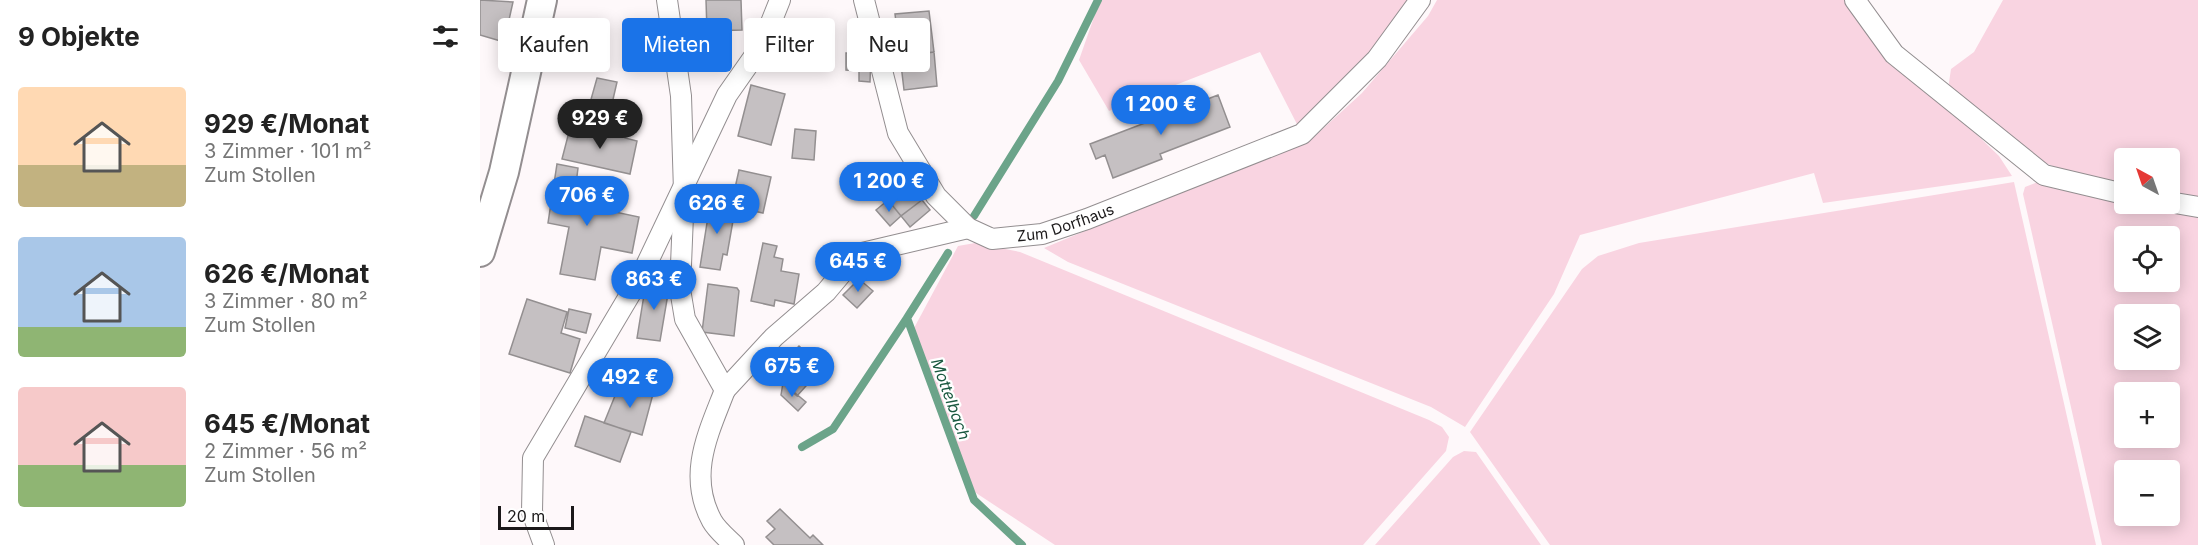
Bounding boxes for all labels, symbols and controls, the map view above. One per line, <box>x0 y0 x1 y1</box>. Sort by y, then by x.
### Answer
chip: Kaufen <box>498 18 610 72</box>
chip: Mieten <box>622 18 732 72</box>
chip: Filter <box>744 18 835 72</box>
chip: Neu <box>847 18 930 72</box>
icon: filters <box>429 20 462 53</box>
text: 9 Objekte <box>18 21 140 52</box>
pin: 1 200 € <box>1106 85 1216 136</box>
text: 1 200 € <box>1125 92 1197 116</box>
pin: 929 € <box>558 99 642 150</box>
text: 929 € <box>571 106 629 130</box>
text: 929 €/Monat <box>204 108 369 139</box>
icon: home <box>66 111 138 183</box>
text: 3 Zimmer · 101 m² <box>204 139 372 163</box>
north arrow <box>2114 148 2180 214</box>
map controls <box>2114 148 2180 526</box>
pin: 1 200 € <box>834 162 944 213</box>
text: Zum Stollen <box>204 163 316 187</box>
text: 1 200 € <box>853 169 925 193</box>
pin: 706 € <box>545 176 629 227</box>
text: 706 € <box>559 183 615 207</box>
pin: 626 € <box>675 184 759 235</box>
text: 626 € <box>688 191 746 215</box>
street label: Zum Dorfhaus <box>1016 199 1117 245</box>
button: locate <box>2114 226 2180 292</box>
pin: 645 € <box>816 242 900 293</box>
text: 645 € <box>829 249 887 273</box>
text: 626 €/Monat <box>204 258 369 289</box>
pin: 863 € <box>612 260 696 311</box>
icon: home <box>66 261 138 333</box>
text: 863 € <box>625 267 683 291</box>
text: 3 Zimmer · 80 m² <box>204 289 368 313</box>
button: layers <box>2114 304 2180 370</box>
text: Zum Stollen <box>204 313 316 337</box>
pin: 675 € <box>750 347 834 398</box>
text: 675 € <box>764 354 820 378</box>
water label: Mottelbach <box>927 355 975 443</box>
pin: 492 € <box>588 358 672 409</box>
text: 492 € <box>601 365 659 389</box>
button: + <box>2114 382 2180 448</box>
text: 645 €/Monat <box>204 408 370 439</box>
icon: home <box>66 411 138 483</box>
text: 2 Zimmer · 56 m² <box>204 439 367 463</box>
button: − <box>2114 460 2180 526</box>
text: Zum Stollen <box>204 463 316 487</box>
scale bar <box>498 503 574 530</box>
text: 20 m <box>507 506 545 526</box>

